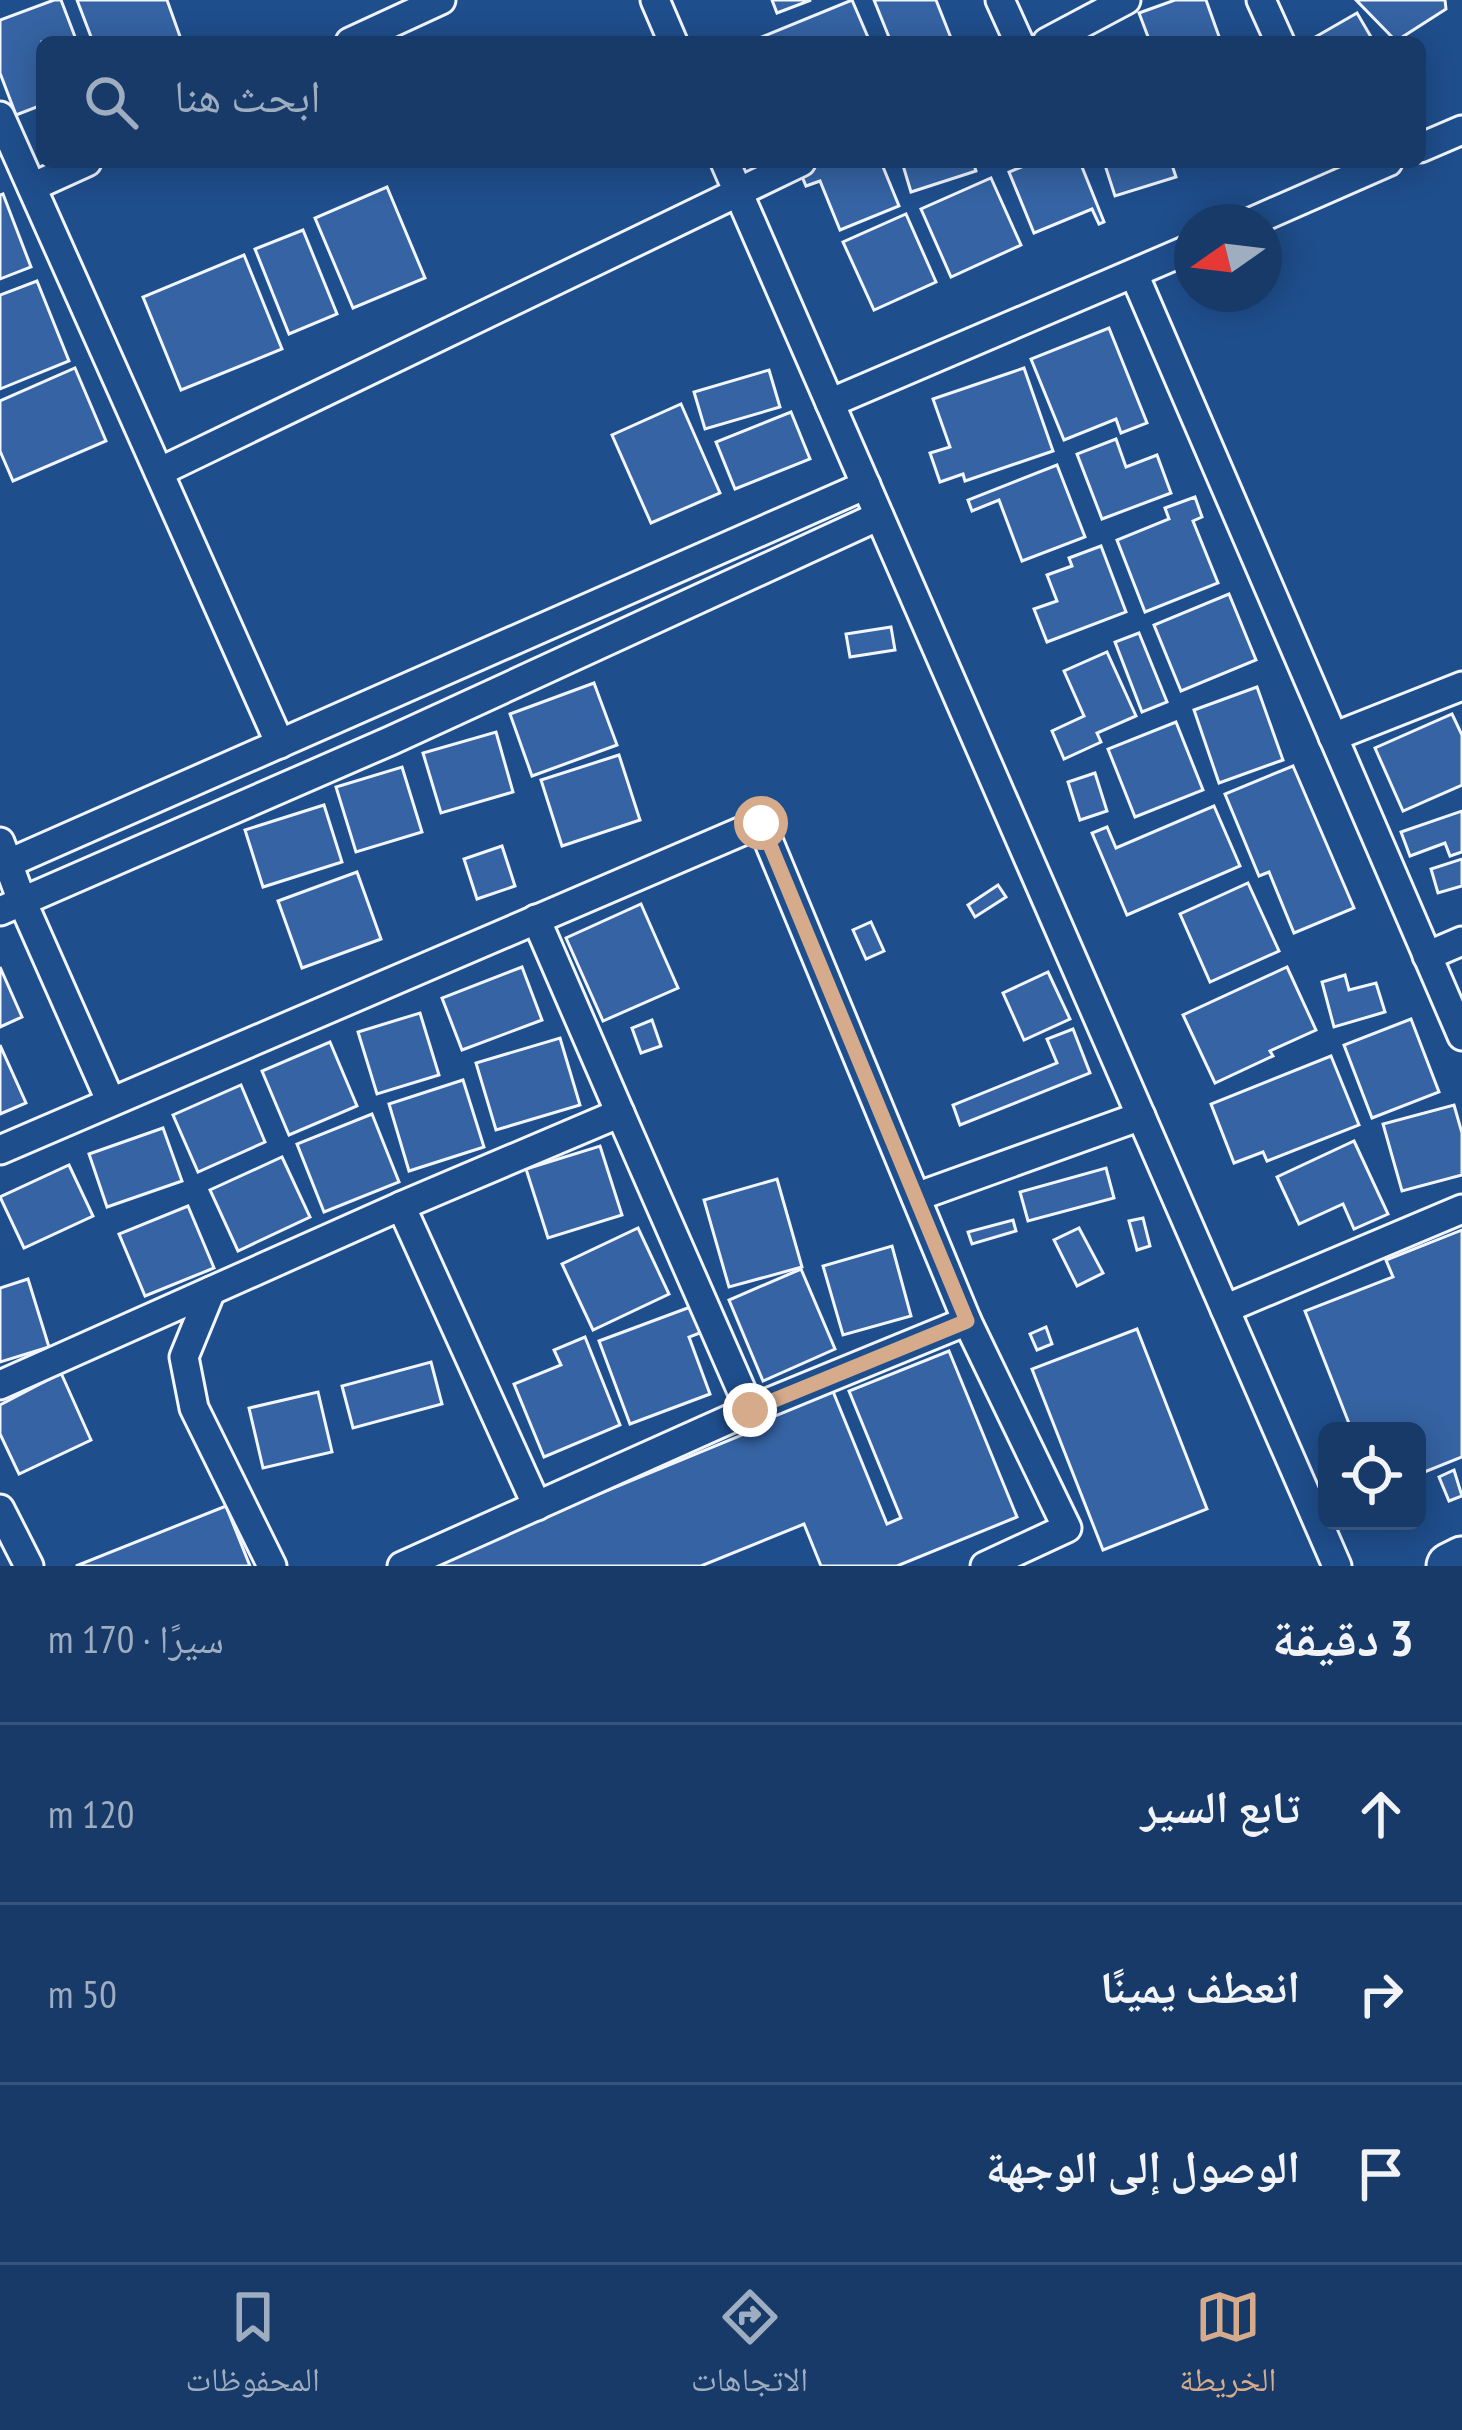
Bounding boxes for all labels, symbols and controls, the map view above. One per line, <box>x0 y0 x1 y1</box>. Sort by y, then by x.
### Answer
search box <box>36 36 1426 168</box>
text: ابحث هنا <box>174 66 321 124</box>
icon: search <box>78 69 144 135</box>
north arrow <box>1174 204 1282 312</box>
route start <box>734 796 788 850</box>
route end <box>723 1383 777 1437</box>
map controls <box>1318 1422 1426 1530</box>
button: locate <box>1318 1422 1426 1530</box>
text: 3 دقيقة <box>1272 1604 1414 1670</box>
text: سيرًا · 170 m <box>48 1613 224 1664</box>
text: تابع السير <box>1141 1777 1300 1835</box>
icon: ahead <box>1348 1781 1414 1847</box>
text: 120 m <box>48 1788 134 1839</box>
text: انعطف يمينًا <box>1100 1957 1300 2015</box>
icon: right <box>1348 1961 1414 2027</box>
text: 50 m <box>48 1968 117 2019</box>
text: الوصول إلى الوجهة <box>986 2137 1300 2195</box>
icon: arrive <box>1348 2141 1414 2207</box>
tab: المحفوظات <box>186 2284 320 2412</box>
tab: الاتجاهات <box>691 2284 808 2412</box>
tab: الخريطة <box>1179 2284 1276 2412</box>

